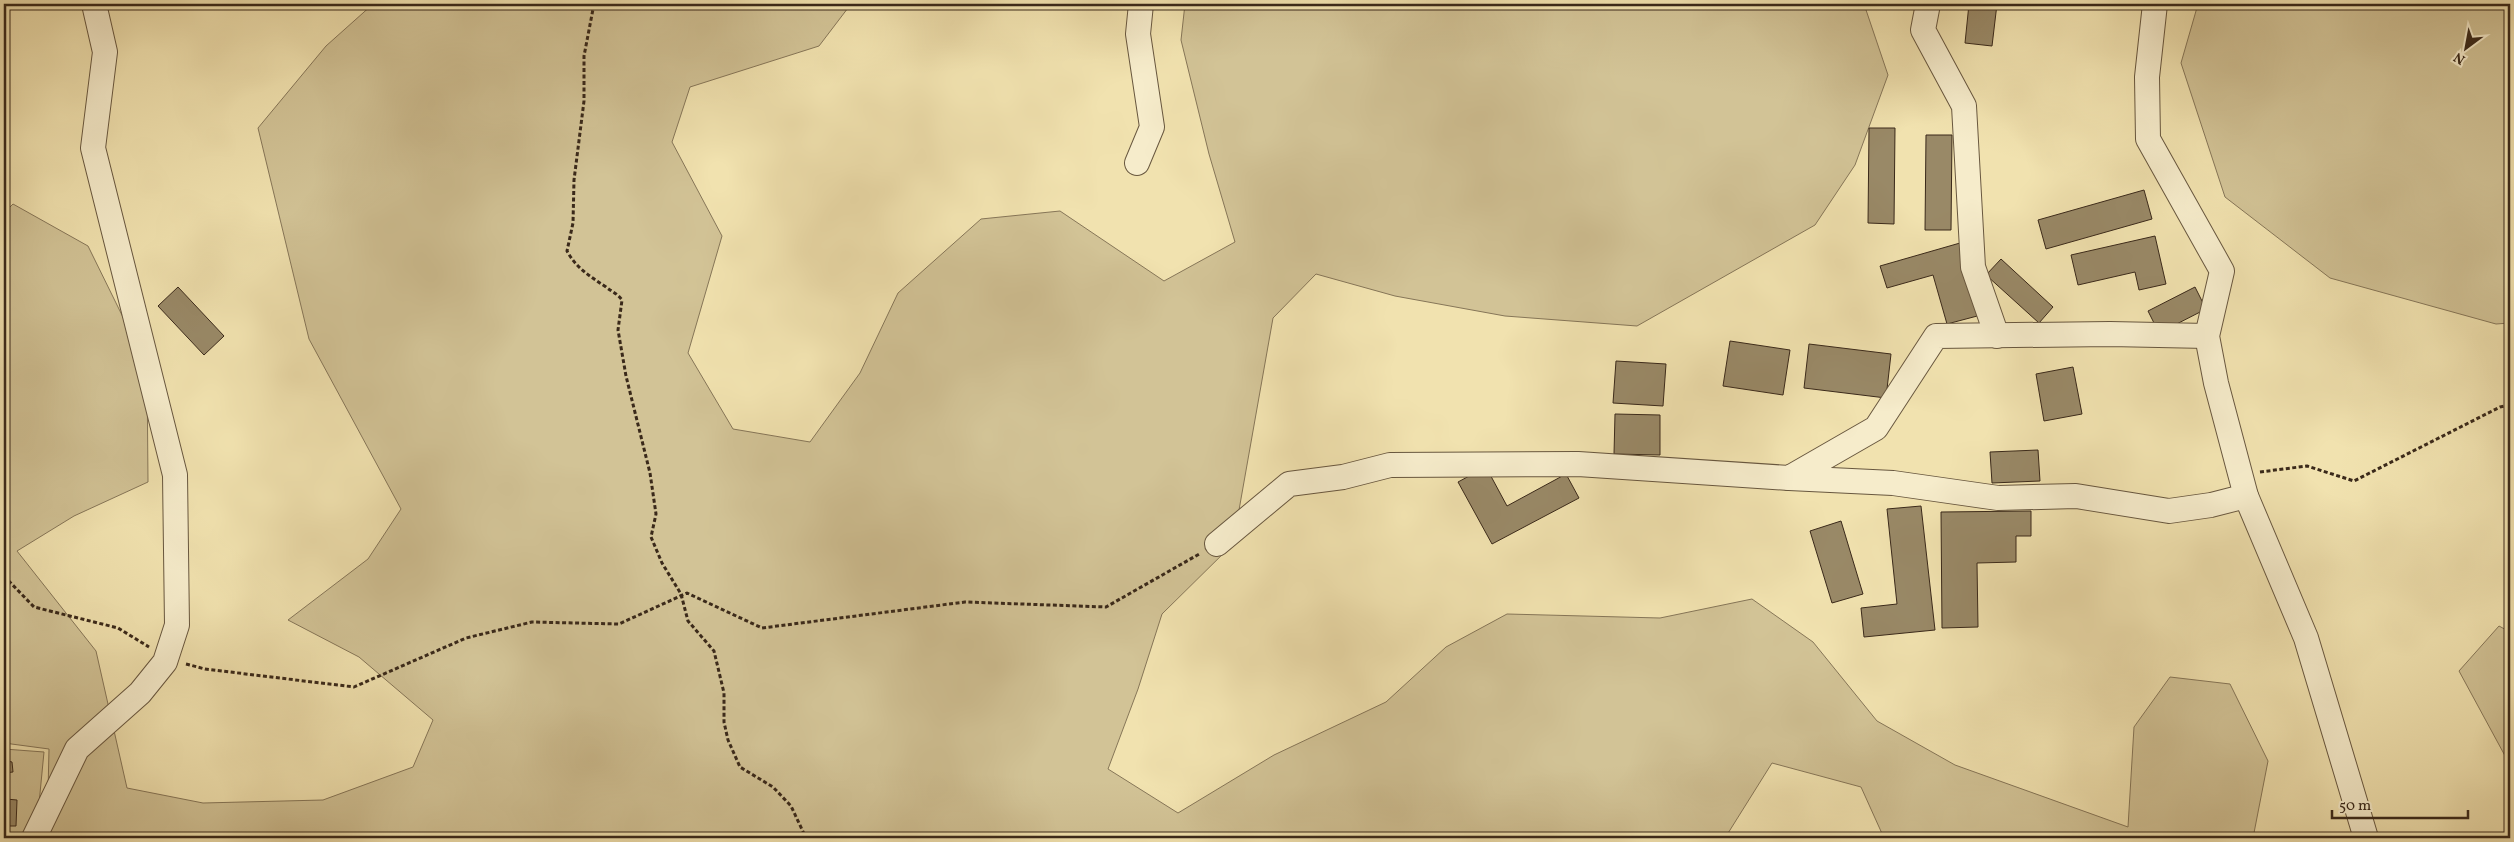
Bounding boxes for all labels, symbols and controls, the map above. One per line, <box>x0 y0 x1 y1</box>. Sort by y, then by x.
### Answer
north arrow <box>2442 22 2492 72</box>
text: N <box>2451 47 2469 69</box>
scale bar <box>2332 787 2468 819</box>
text: 50 m <box>2339 796 2371 817</box>

